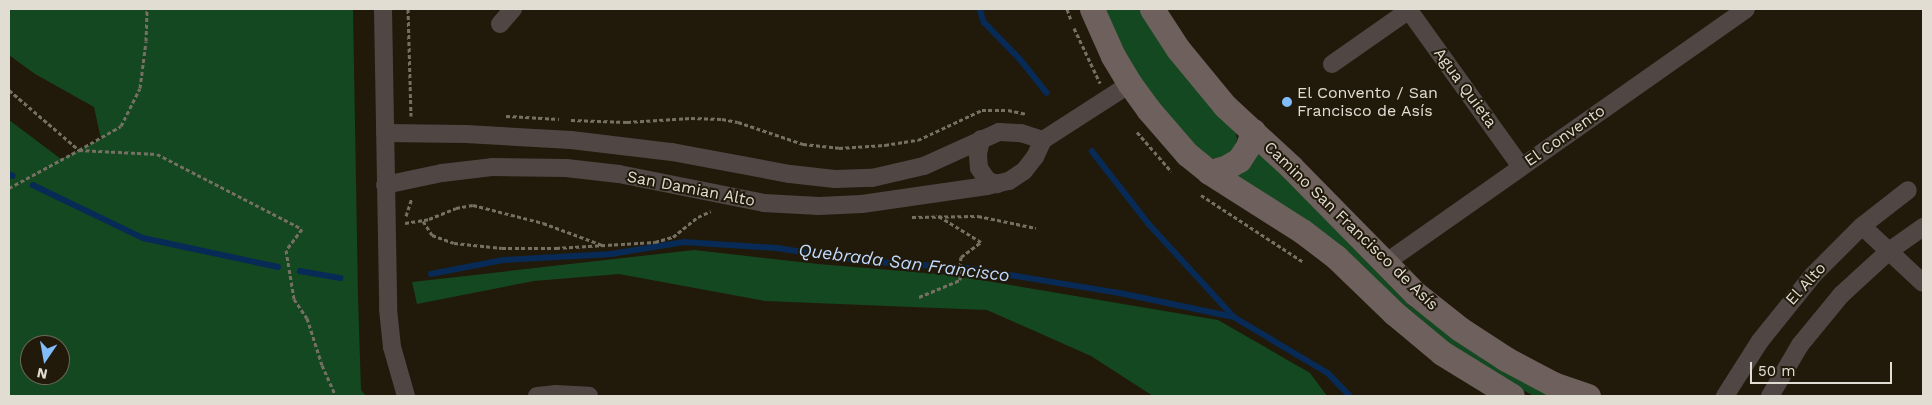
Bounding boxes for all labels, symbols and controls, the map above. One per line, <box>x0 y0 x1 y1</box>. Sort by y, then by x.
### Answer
street label: Agua Quieta <box>1430 44 1500 132</box>
place label: El Convento / San Francisco de Asís <box>1297 83 1438 121</box>
marker: El Convento / San Francisco de Asís <box>1281 96 1293 108</box>
street label: El Convento <box>1521 101 1609 171</box>
street label: Camino San Francisco de Asís <box>1260 137 1442 315</box>
street label: San Damian Alto <box>625 167 757 211</box>
water label: Quebrada San Francisco <box>797 239 1011 287</box>
street label: El Alto <box>1781 258 1831 310</box>
north arrow <box>20 335 70 385</box>
scale bar <box>1752 352 1894 384</box>
text: 50 m <box>1758 362 1795 380</box>
text: N <box>35 365 49 383</box>

